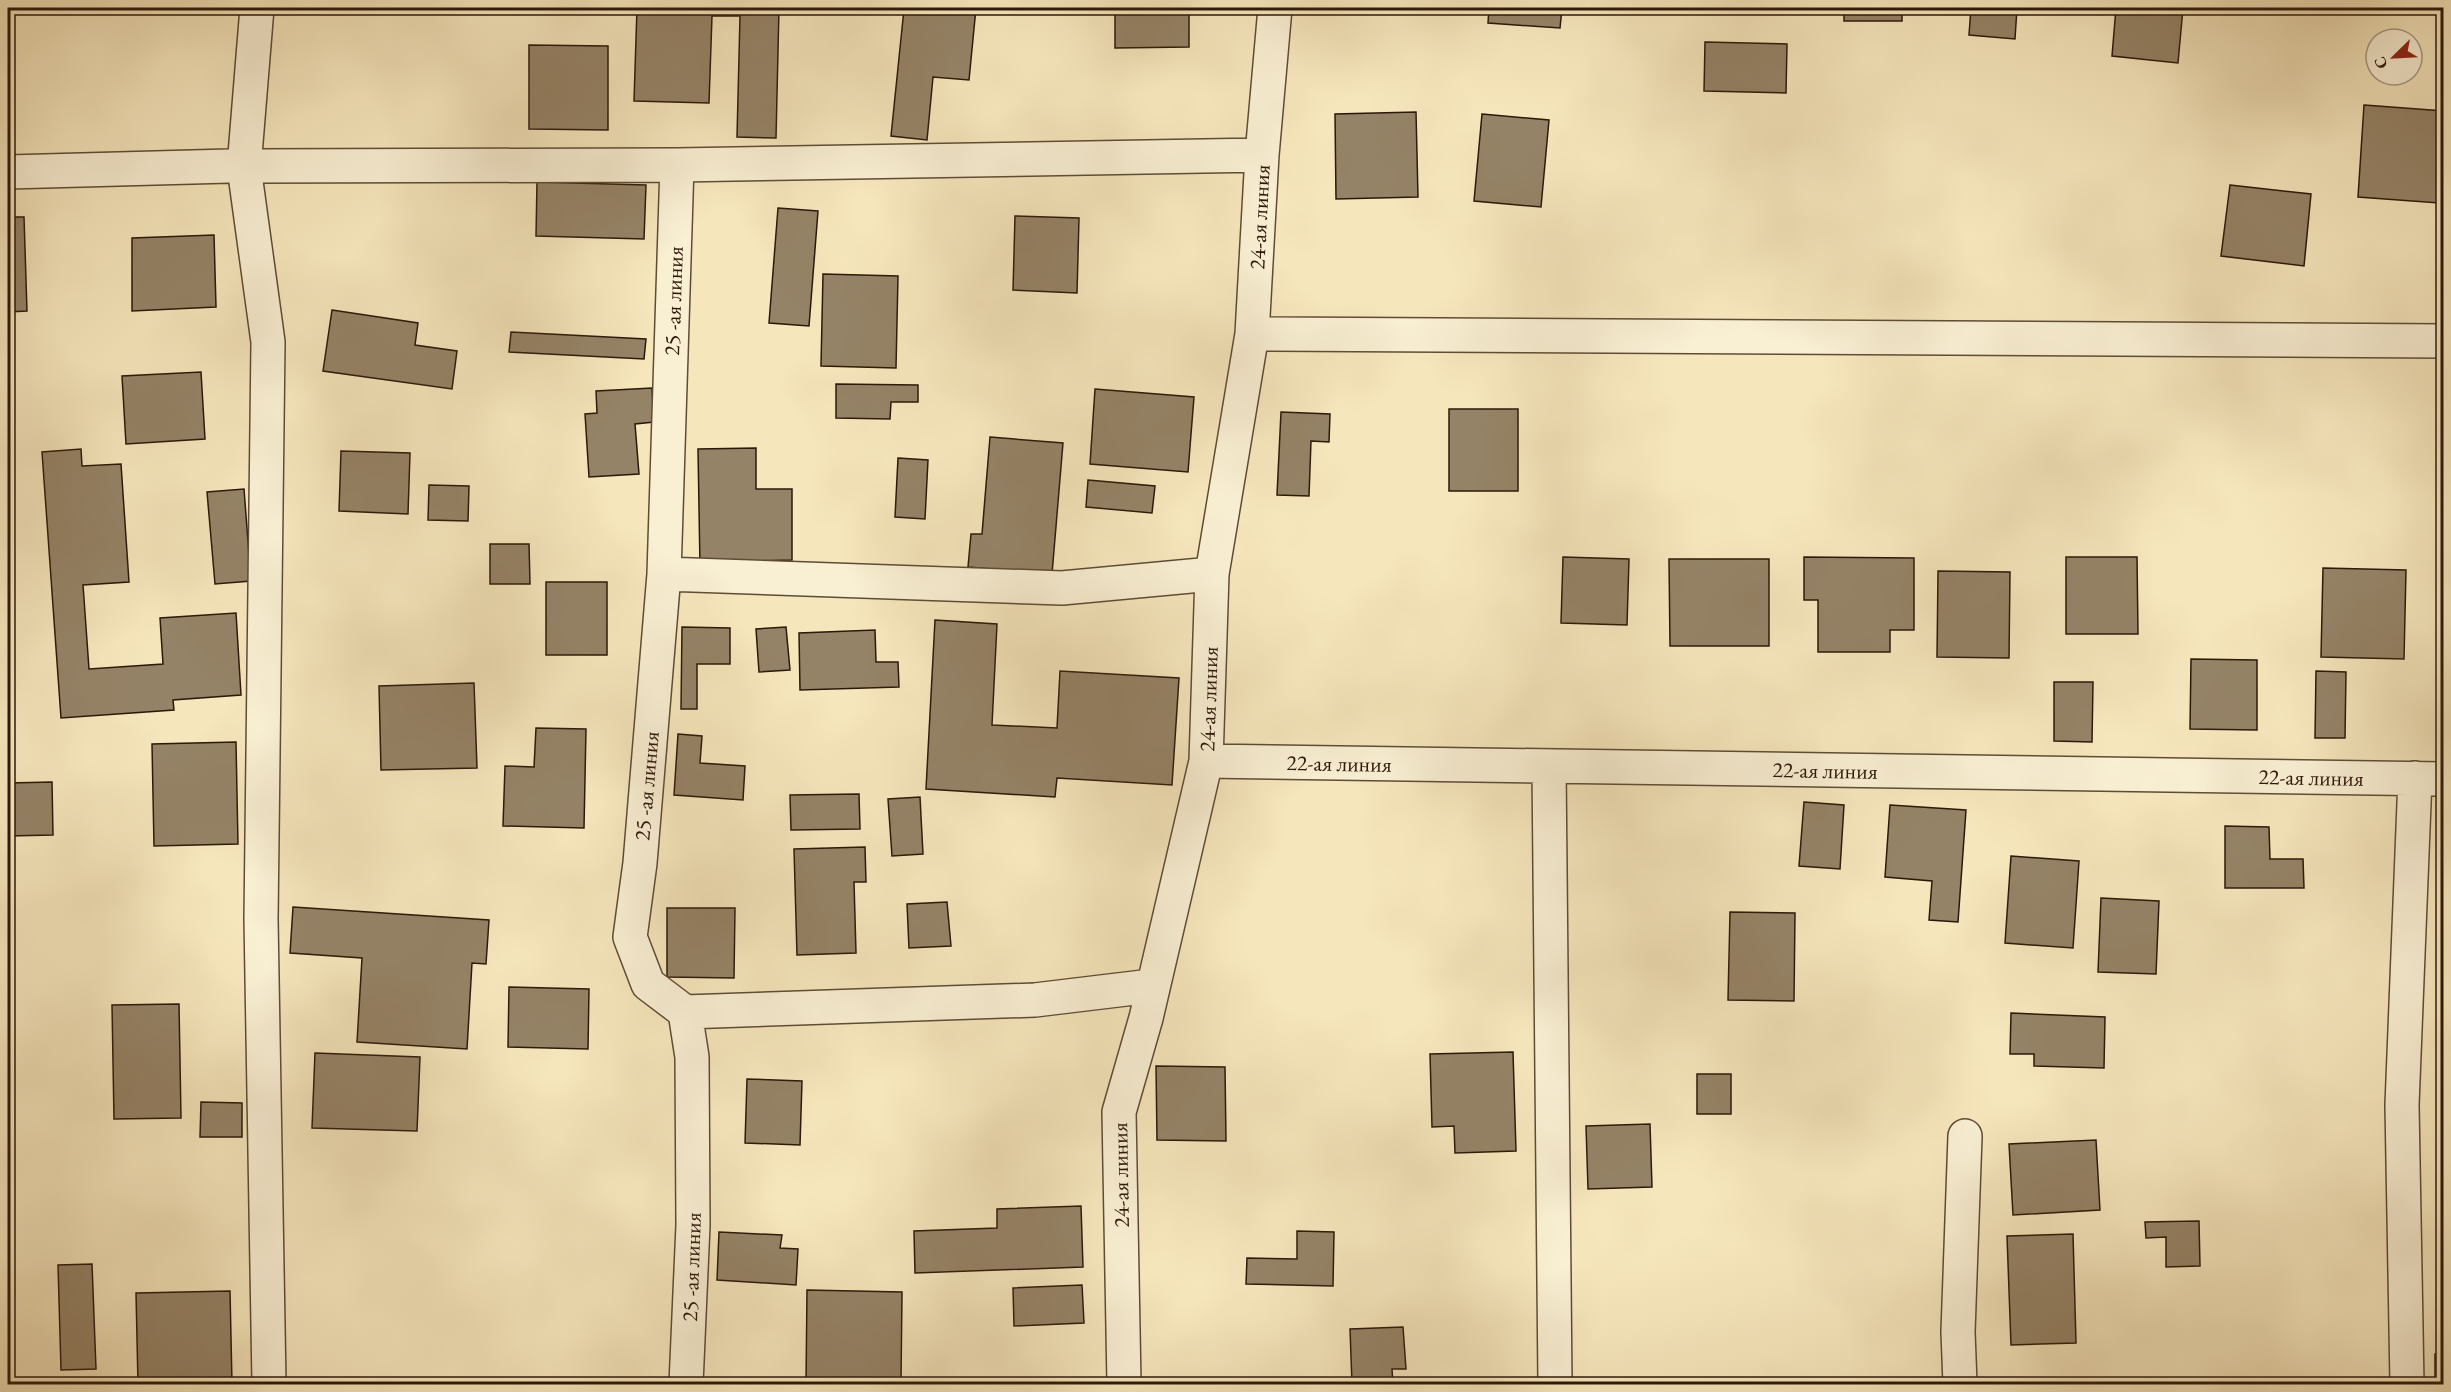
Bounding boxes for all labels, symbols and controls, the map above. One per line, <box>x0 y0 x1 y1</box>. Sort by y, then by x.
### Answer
north arrow <box>2364 27 2424 87</box>
text: С <box>2369 53 2393 72</box>
street label: 24-ая линия <box>1242 164 1277 270</box>
street label: 25 -ая линия <box>657 246 690 356</box>
street label: 24-ая линия <box>1192 646 1225 752</box>
street label: 25 -ая линия <box>627 730 666 842</box>
street label: 22-ая линия <box>1286 748 1392 779</box>
street label: 22-ая линия <box>1772 755 1878 786</box>
street label: 22-ая линия <box>2258 762 2364 793</box>
street label: 24-ая линия <box>1105 1122 1136 1228</box>
street label: 25 -ая линия <box>675 1212 708 1322</box>

